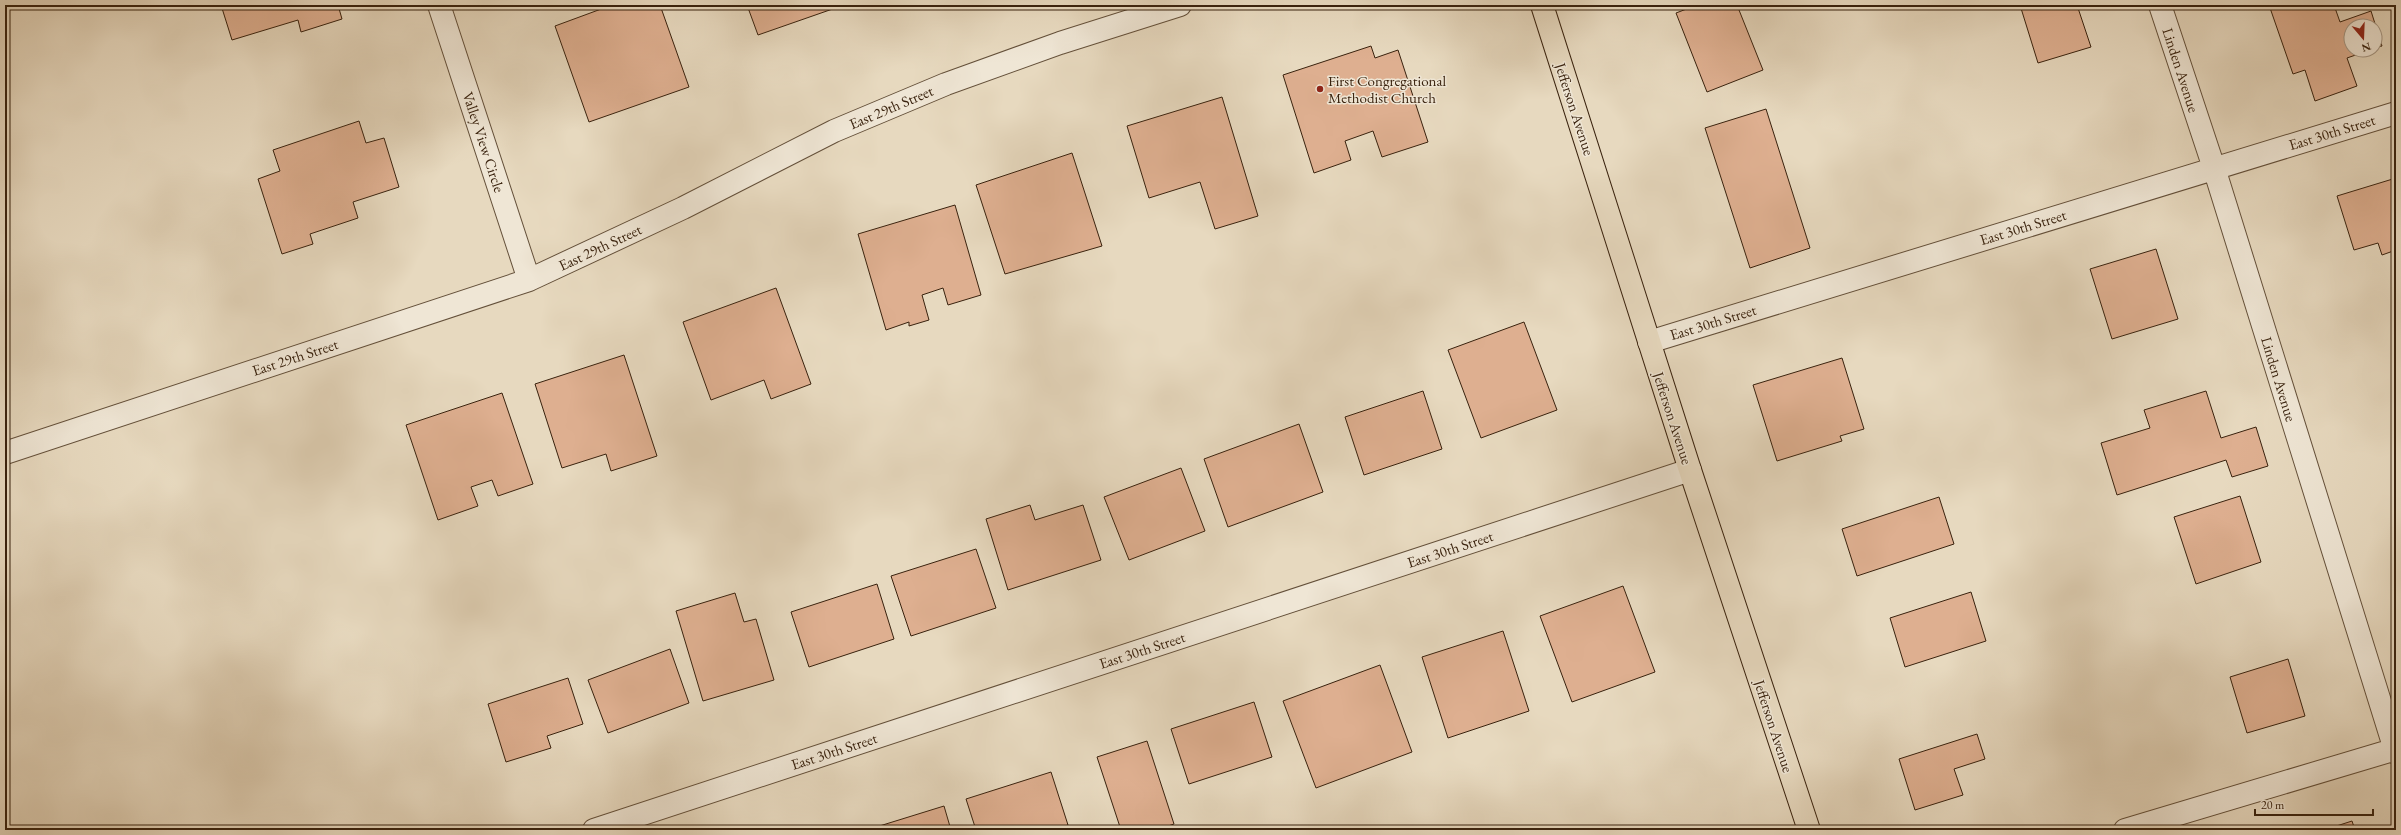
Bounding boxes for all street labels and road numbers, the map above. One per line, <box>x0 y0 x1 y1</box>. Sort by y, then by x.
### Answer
street label: Linden Avenue <box>2158 25 2204 115</box>
street label: Jefferson Avenue <box>1550 58 1599 158</box>
street label: East 29th Street <box>846 81 936 133</box>
street label: Valley View Circle <box>459 89 509 195</box>
street label: East 30th Street <box>2286 110 2378 154</box>
street label: East 30th Street <box>1977 205 2069 249</box>
street label: East 29th Street <box>555 219 645 275</box>
street label: East 30th Street <box>1667 300 1759 344</box>
street label: East 29th Street <box>250 334 341 380</box>
street label: Linden Avenue <box>2257 334 2301 424</box>
street label: Jefferson Avenue <box>1648 367 1697 467</box>
street label: East 30th Street <box>1405 526 1496 572</box>
street label: East 30th Street <box>1097 627 1188 673</box>
street label: Jefferson Avenue <box>1749 675 1798 775</box>
street label: East 30th Street <box>789 728 880 774</box>

